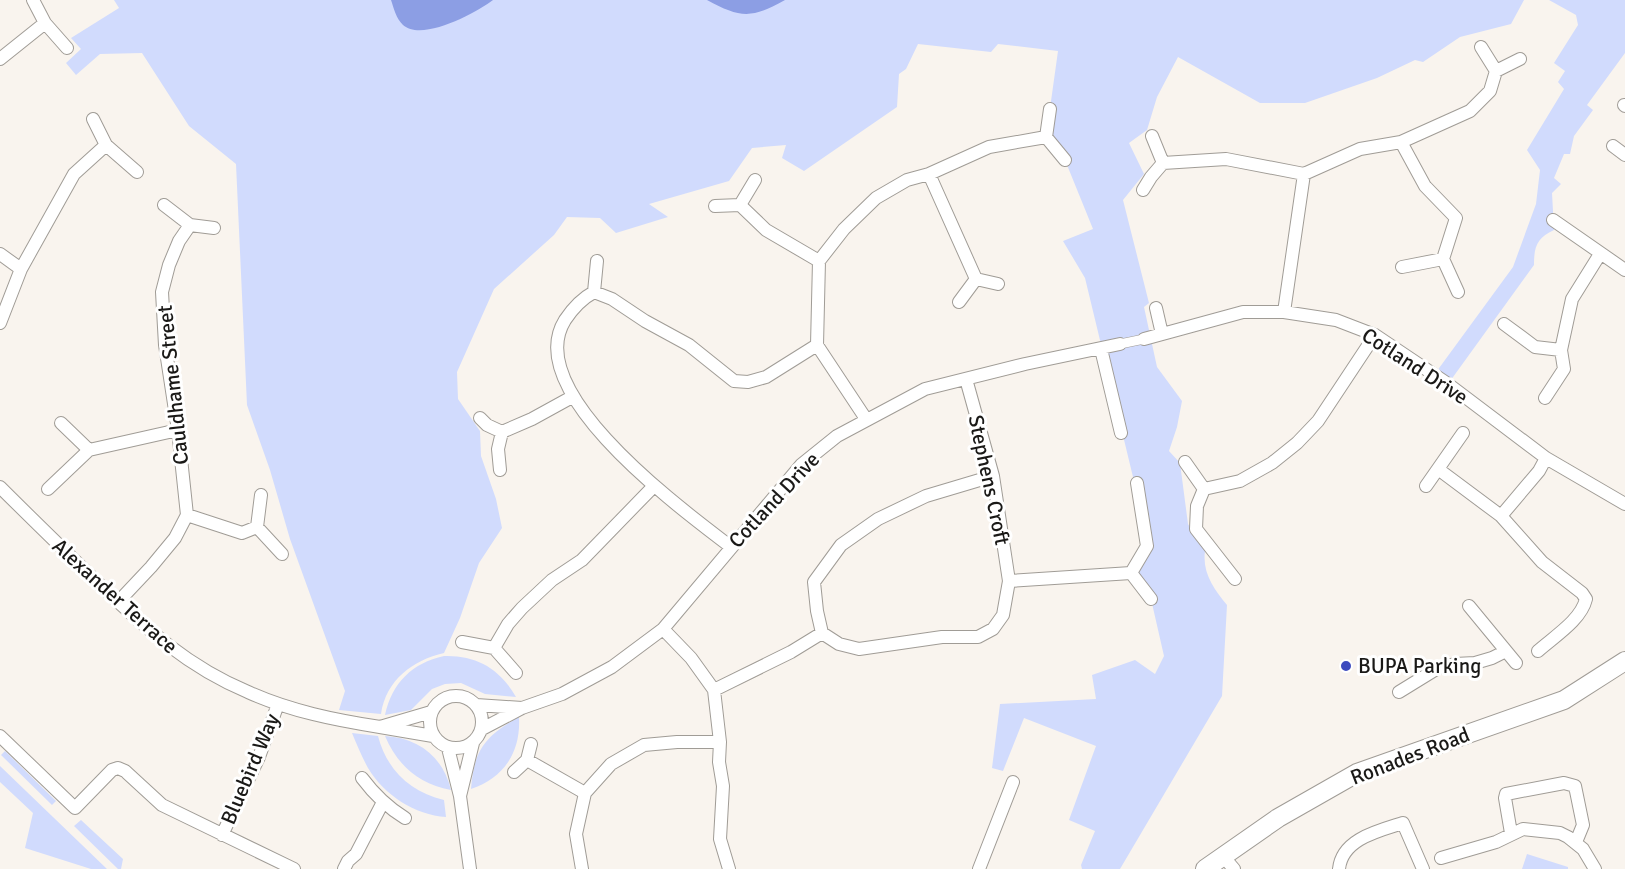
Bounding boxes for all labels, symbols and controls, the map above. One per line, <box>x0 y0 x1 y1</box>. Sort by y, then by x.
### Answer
street label: Cauldhame Street <box>152 304 194 466</box>
street label: Cotland Drive <box>1357 322 1473 410</box>
street label: Stephens Croft <box>963 413 1016 548</box>
street label: Cotland Drive <box>723 447 825 553</box>
street label: Alexander Terrace <box>47 533 183 659</box>
place label: BUPA Parking <box>1358 653 1481 679</box>
marker: BUPA Parking <box>1339 659 1353 673</box>
street label: Bluebird Way <box>215 709 285 828</box>
street label: Ronades Road <box>1347 721 1473 791</box>

